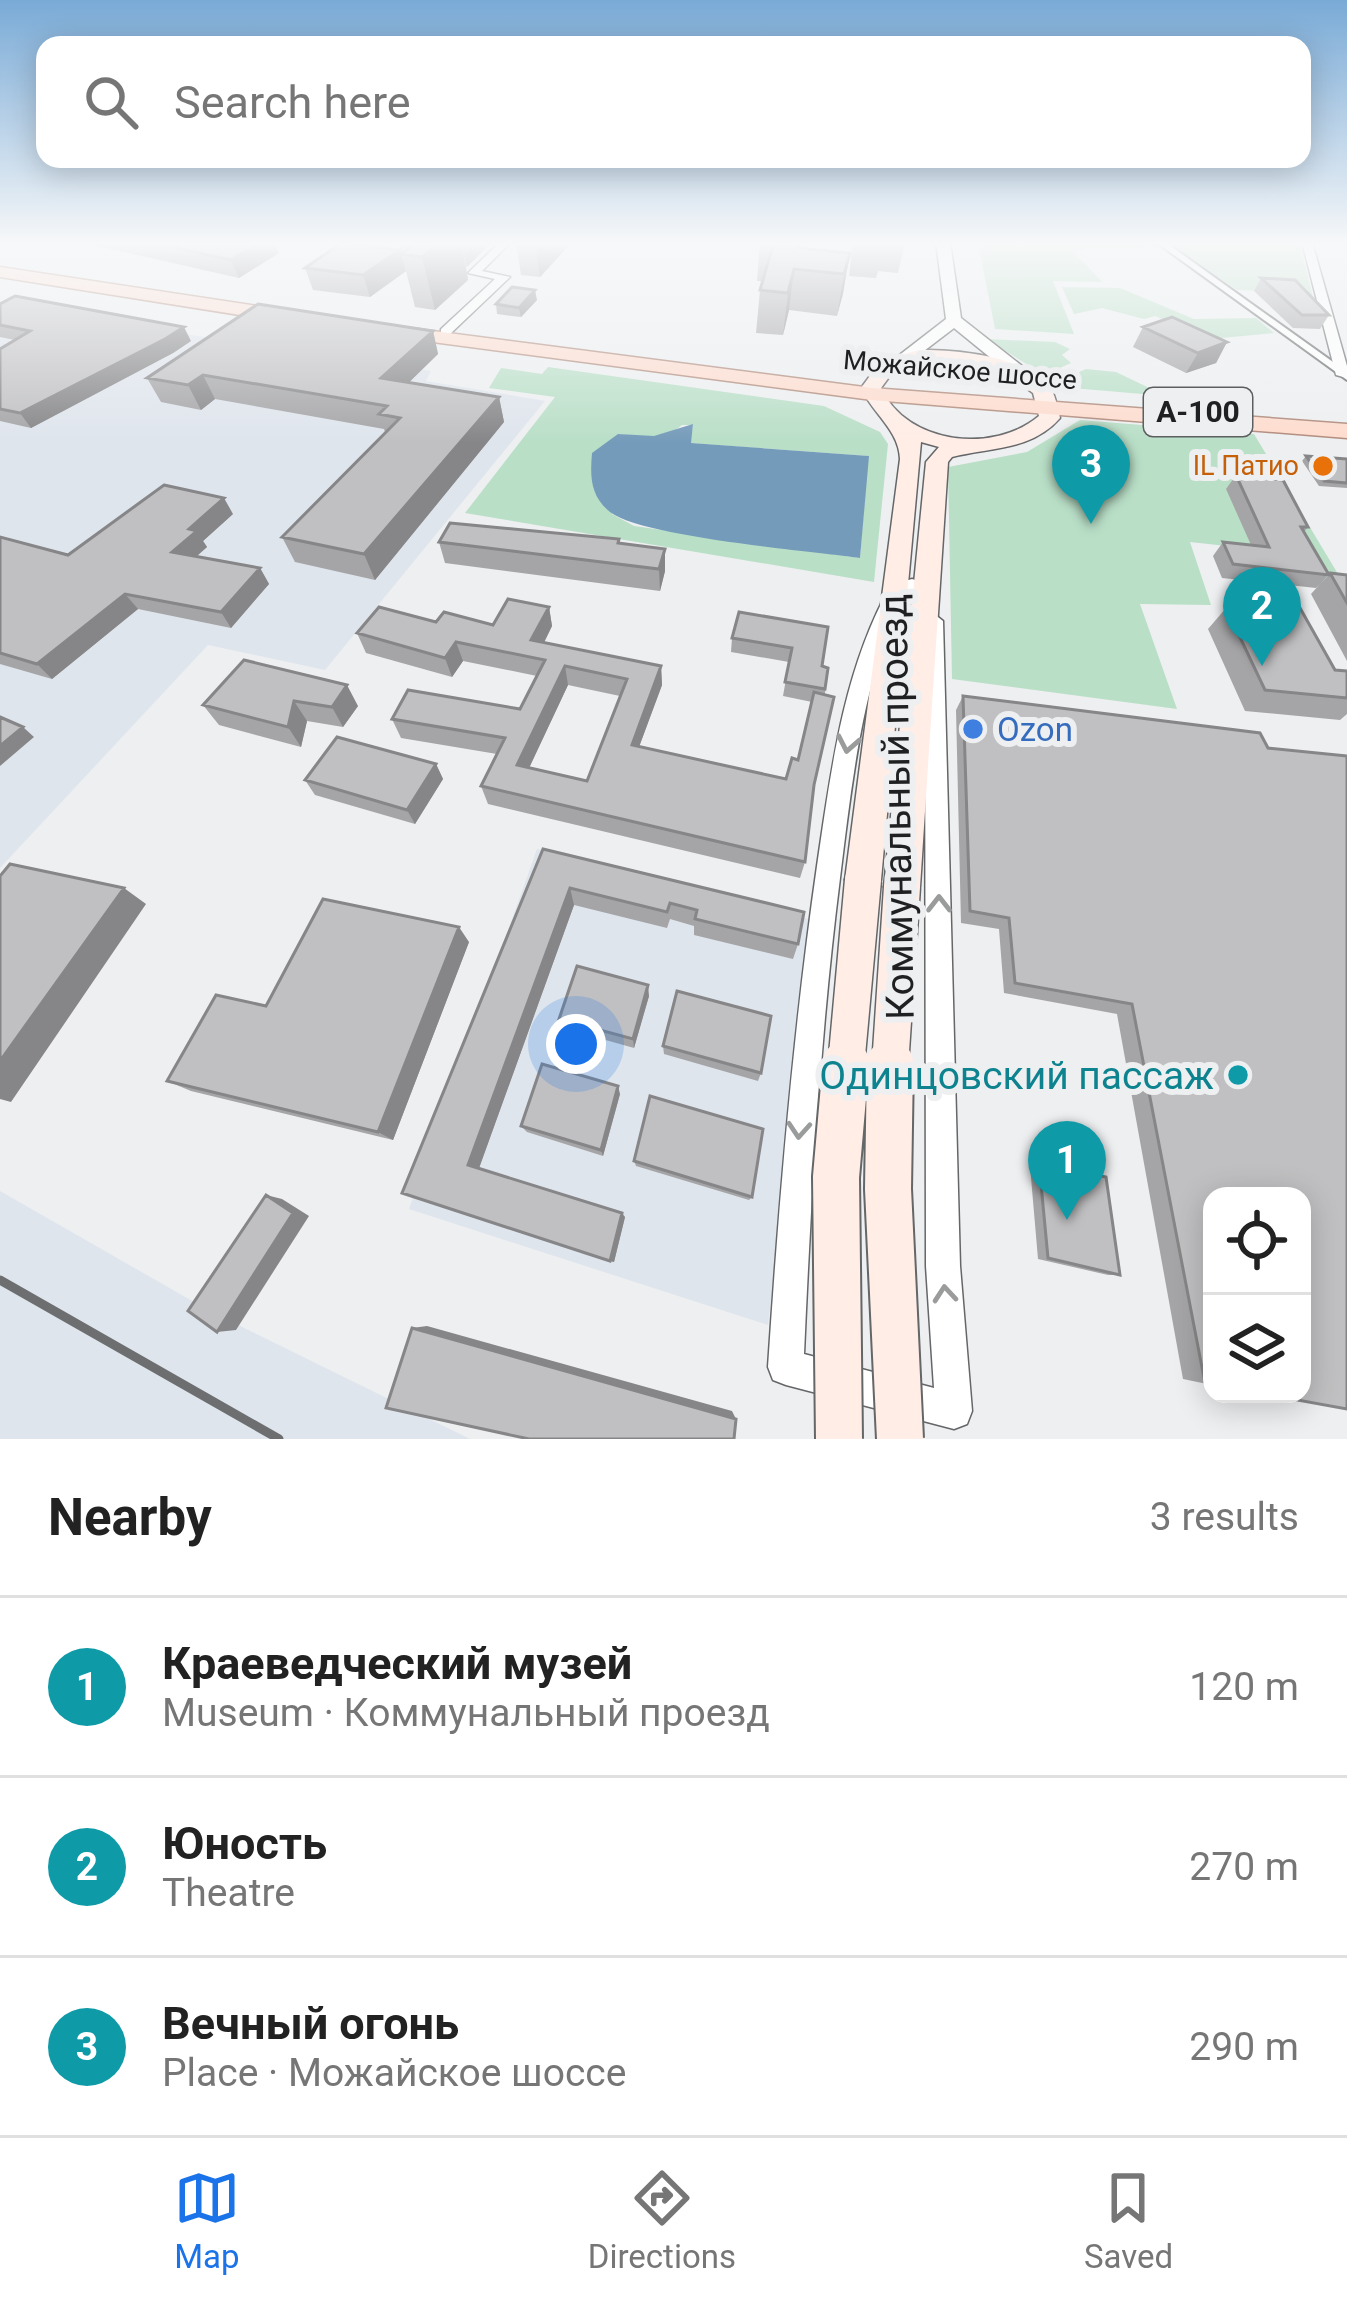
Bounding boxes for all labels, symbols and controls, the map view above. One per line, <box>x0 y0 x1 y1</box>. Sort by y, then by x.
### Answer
search box <box>36 36 1311 168</box>
icon: search <box>78 69 144 135</box>
text: Search here <box>174 76 411 129</box>
street label: Можайское шоссе <box>842 344 1078 396</box>
road number: А-100 <box>1144 388 1252 436</box>
pin: 3 <box>1052 425 1130 524</box>
place label: IL Патио <box>1193 450 1299 482</box>
marker: IL Патио <box>1310 453 1336 479</box>
pin: 2 <box>1223 567 1301 666</box>
street label: Коммунальный проезд <box>870 594 924 1020</box>
place label: Ozon <box>997 710 1073 749</box>
marker: Ozon <box>960 716 986 742</box>
one-way arrow <box>837 733 862 753</box>
one-way arrow <box>926 894 952 912</box>
your location <box>546 1014 606 1074</box>
place label: Одинцовский пассаж <box>819 1053 1214 1099</box>
marker: Одинцовский пассаж <box>1225 1062 1251 1088</box>
one-way arrow <box>786 1121 812 1140</box>
pin: 1 <box>1028 1121 1106 1220</box>
map controls <box>1203 1187 1311 1403</box>
button: locate <box>1203 1187 1311 1295</box>
one-way arrow <box>933 1284 959 1303</box>
button: layers <box>1203 1295 1311 1403</box>
text: Nearby <box>48 1488 212 1547</box>
text: 3 results <box>1150 1494 1299 1540</box>
text: Краеведческий музей <box>162 1637 632 1690</box>
text: 1 <box>76 1664 98 1710</box>
text: 120 m <box>1189 1664 1299 1710</box>
text: Museum · Коммунальный проезд <box>162 1690 770 1736</box>
text: Юность <box>162 1817 327 1870</box>
text: 2 <box>76 1844 98 1890</box>
text: 270 m <box>1189 1844 1299 1890</box>
text: Theatre <box>162 1870 295 1916</box>
text: Вечный огонь <box>162 1997 459 2050</box>
text: 3 <box>76 2024 98 2070</box>
text: 290 m <box>1189 2024 1299 2070</box>
text: Place · Можайское шоссе <box>162 2050 626 2096</box>
tab: Map <box>174 2165 240 2276</box>
tab: Directions <box>588 2165 736 2276</box>
tab: Saved <box>1084 2165 1173 2276</box>

